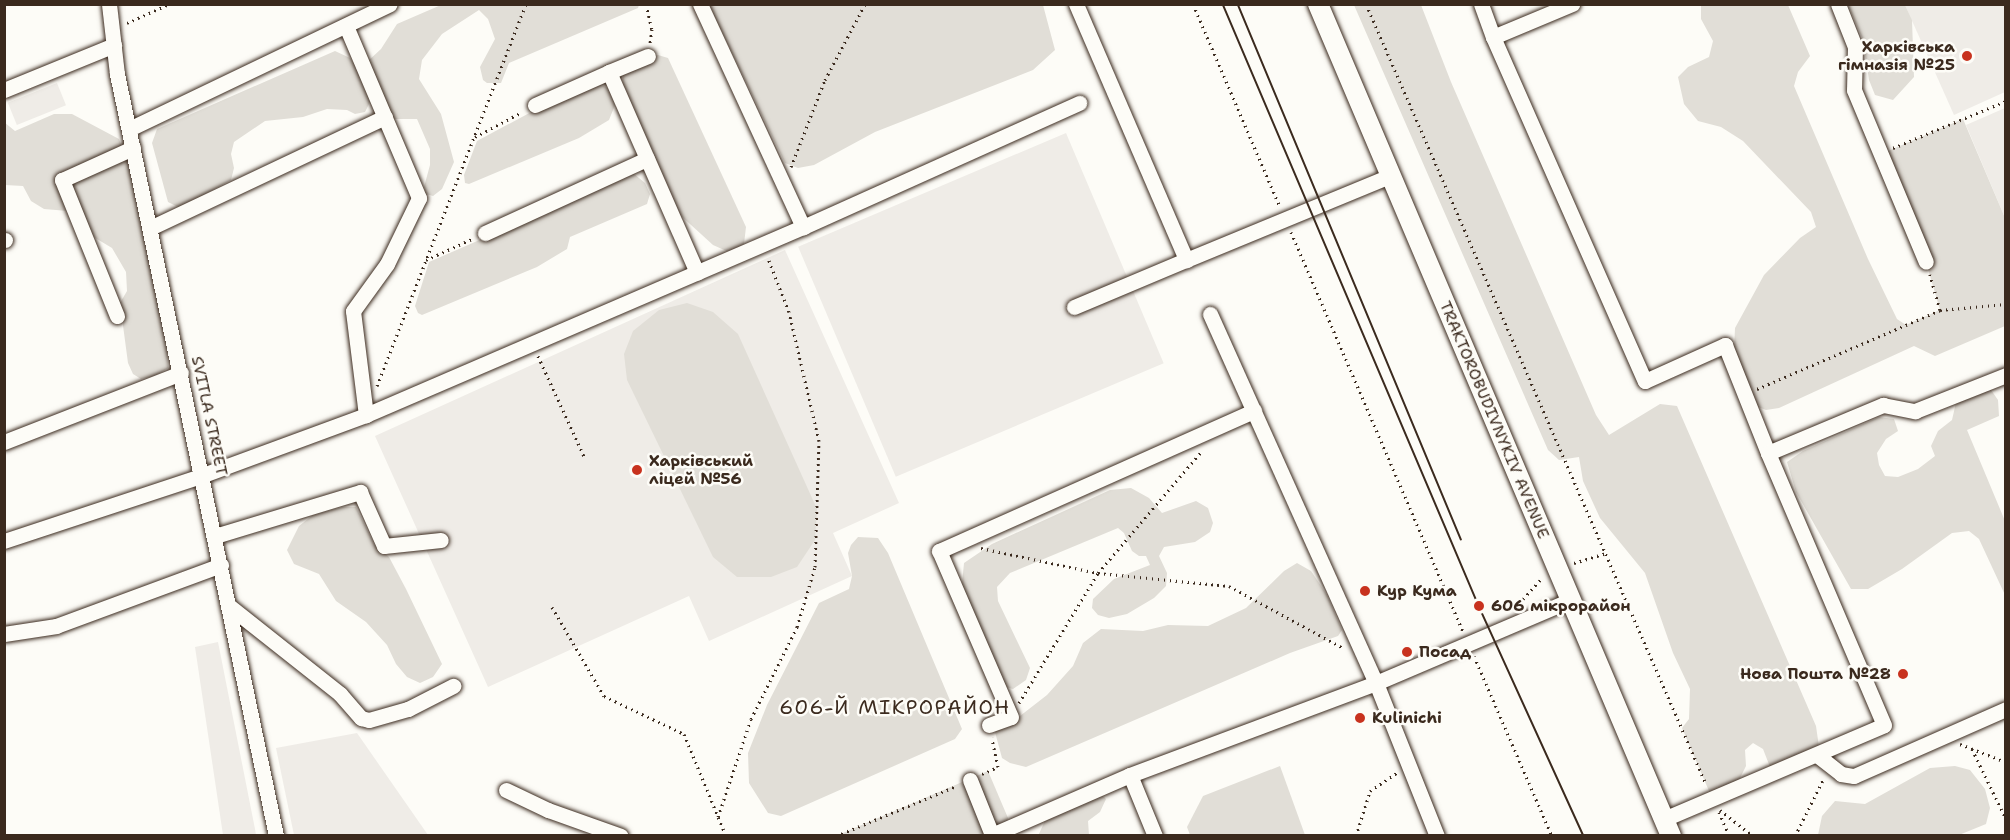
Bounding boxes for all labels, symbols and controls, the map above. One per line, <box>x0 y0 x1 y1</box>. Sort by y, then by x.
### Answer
place label: Харківська гімназія №25 <box>1838 37 1955 75</box>
marker: Харківська гімназія №25 <box>1960 49 1974 63</box>
street label: TRAKTOROBUDIVNYKIV AVENUE <box>1435 298 1553 542</box>
street label: SVITLA STREET <box>187 354 231 478</box>
place label: Харківський ліцей №56 <box>649 451 753 489</box>
marker: Харківський ліцей №56 <box>630 463 644 477</box>
place label: Кур Кума <box>1377 581 1457 601</box>
marker: Кур Кума <box>1358 584 1372 598</box>
place label: 606 мікрорайон <box>1491 596 1631 616</box>
marker: 606 мікрорайон <box>1472 599 1486 613</box>
place label: Посад <box>1419 642 1471 662</box>
marker: Посад <box>1400 645 1414 659</box>
place label: Нова Пошта №28 <box>1740 664 1891 684</box>
marker: Нова Пошта №28 <box>1896 667 1910 681</box>
district label: 606-Й МІКРОРАЙОН <box>779 695 1011 719</box>
place label: Kulinichi <box>1372 708 1442 728</box>
marker: Kulinichi <box>1353 711 1367 725</box>

